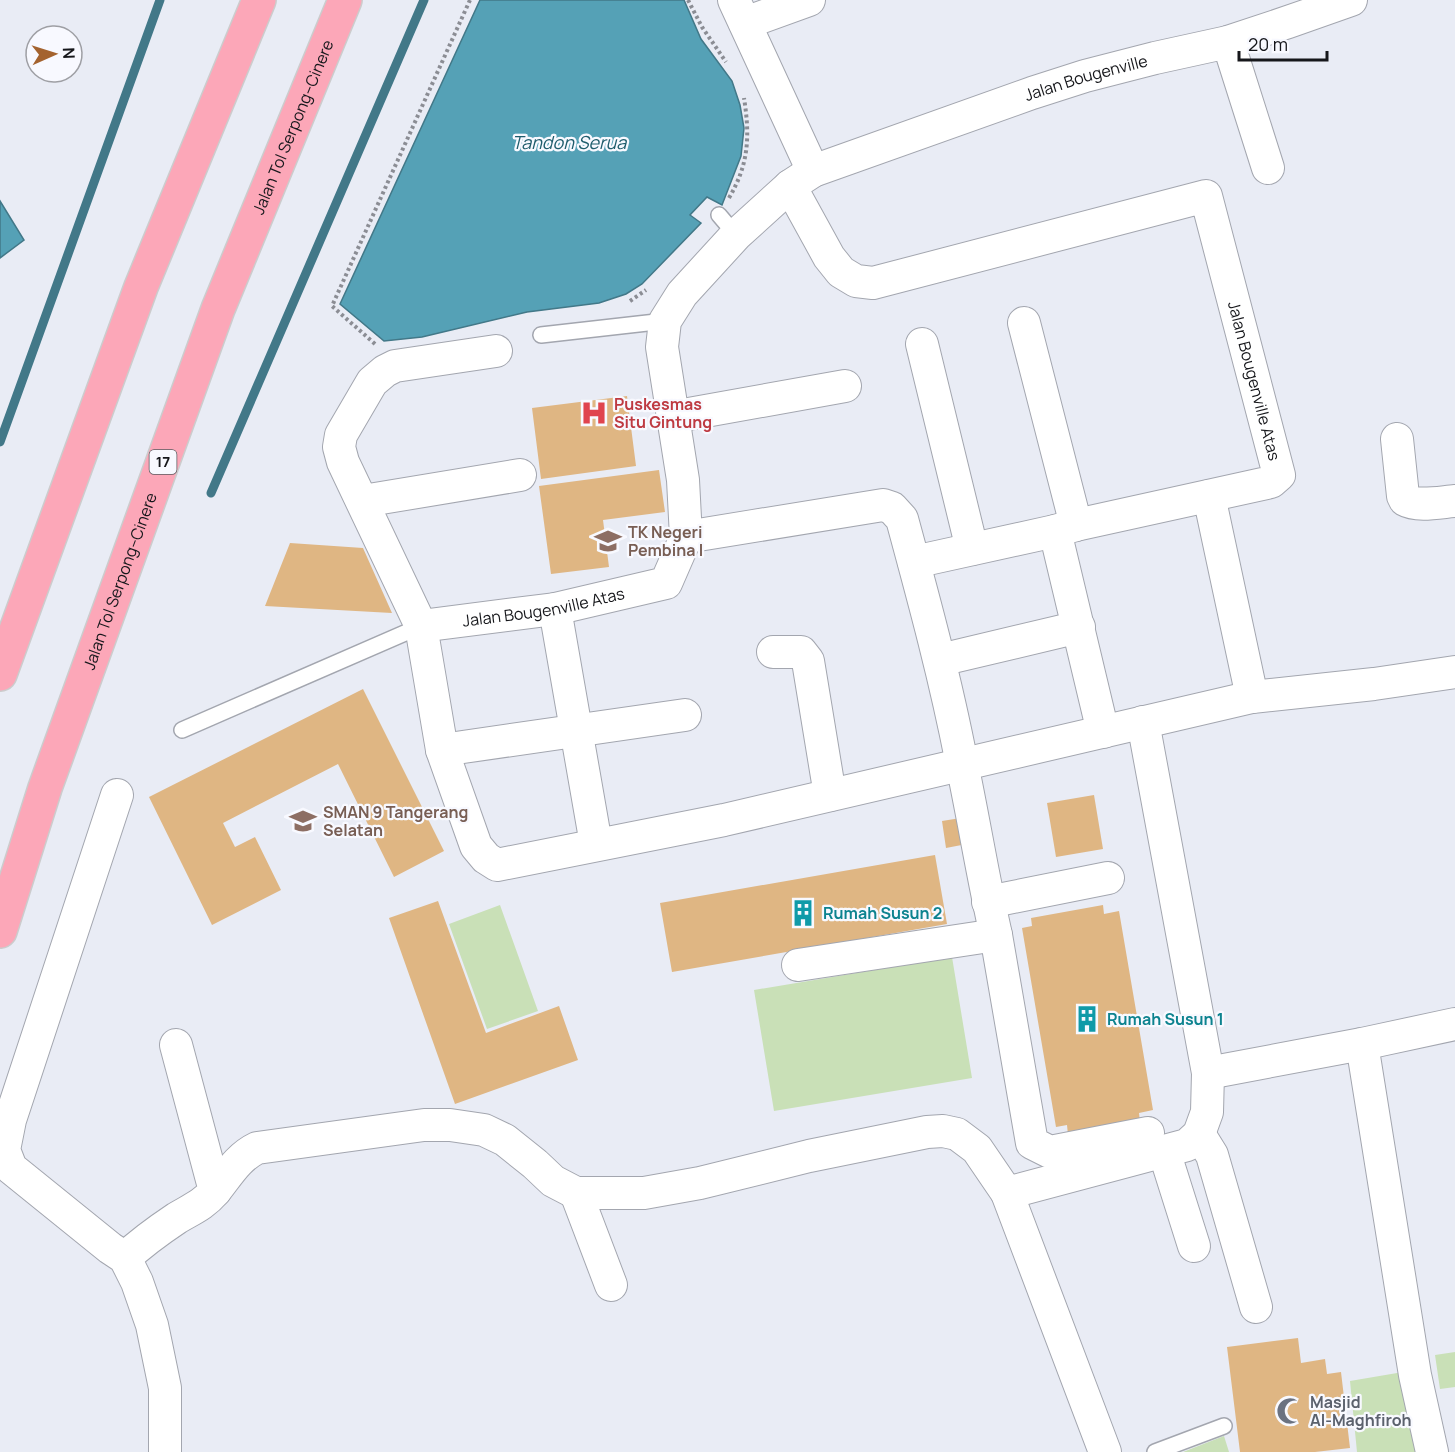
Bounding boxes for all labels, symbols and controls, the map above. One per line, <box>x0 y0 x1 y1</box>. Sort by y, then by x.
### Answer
north arrow <box>24 24 84 84</box>
scale bar <box>1239 24 1328 62</box>
text: 20 m <box>1248 32 1288 56</box>
street label: Jalan Tol Serpong–Cinere <box>247 36 339 218</box>
text: N <box>58 47 80 60</box>
street label: Jalan Bougenville <box>1021 49 1150 106</box>
water label: Tandon Serua <box>512 130 627 154</box>
street label: Jalan Bougenville Atas <box>1223 299 1286 463</box>
place label: Puskesmas Situ Gintung <box>614 393 712 433</box>
hospital icon: Puskesmas Situ Gintung <box>579 398 609 428</box>
road number: 17 <box>150 450 176 474</box>
street label: Jalan Tol Serpong–Cinere <box>78 489 162 673</box>
place label: TK Negeri Pembina I <box>628 521 703 561</box>
school or university icon: TK Negeri Pembina I <box>593 526 623 556</box>
street label: Jalan Bougenville Atas <box>461 582 627 632</box>
place label: SMAN 9 Tangerang Selatan <box>323 801 468 841</box>
school or university icon: SMAN 9 Tangerang Selatan <box>288 806 318 836</box>
building icon: Rumah Susun 2 <box>788 898 818 928</box>
place label: Rumah Susun 2 <box>823 902 942 924</box>
building icon: Rumah Susun 1 <box>1072 1004 1102 1034</box>
place label: Rumah Susun 1 <box>1107 1008 1224 1030</box>
place label: Masjid Al-Maghfiroh <box>1310 1391 1412 1431</box>
mosque icon: Masjid Al-Maghfiroh <box>1275 1396 1305 1426</box>

